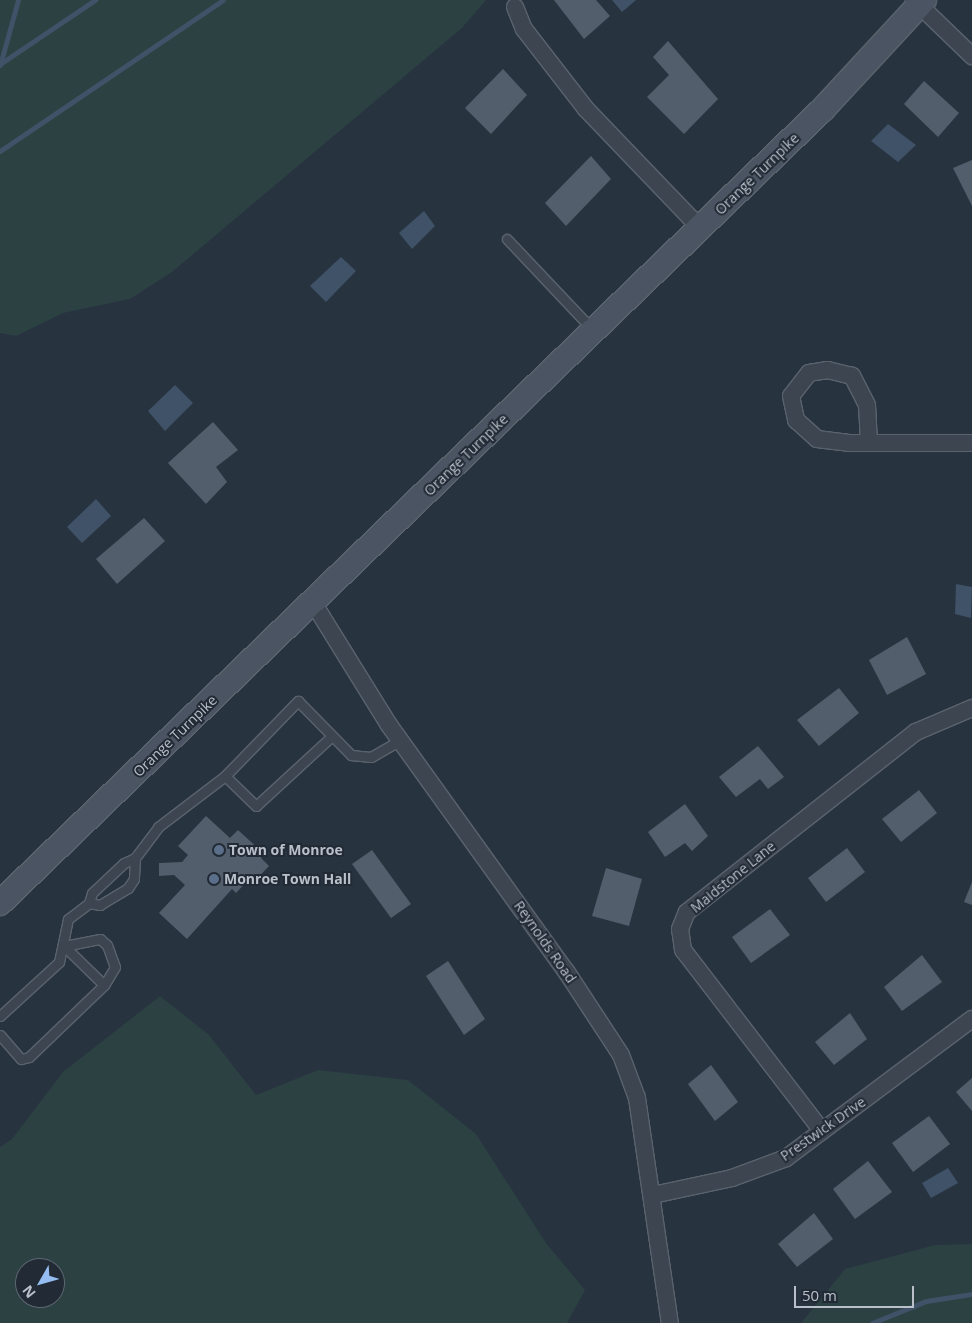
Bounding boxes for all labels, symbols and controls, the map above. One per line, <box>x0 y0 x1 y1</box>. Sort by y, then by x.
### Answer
street label: Orange Turnpike <box>712 130 802 218</box>
street label: Orange Turnpike <box>421 411 511 499</box>
street label: Orange Turnpike <box>130 692 220 780</box>
street label: Maidstone Lane <box>687 838 779 916</box>
place label: Town of Monroe <box>229 842 343 858</box>
marker: Town of Monroe <box>213 844 225 856</box>
place label: Monroe Town Hall <box>224 871 351 887</box>
marker: Monroe Town Hall <box>208 873 220 885</box>
street label: Reynolds Road <box>510 898 580 986</box>
street label: Prestwick Drive <box>777 1093 869 1165</box>
north arrow <box>15 1258 65 1308</box>
scale bar <box>797 1276 917 1308</box>
text: N <box>18 1282 40 1302</box>
text: 50 m <box>802 1285 837 1305</box>

